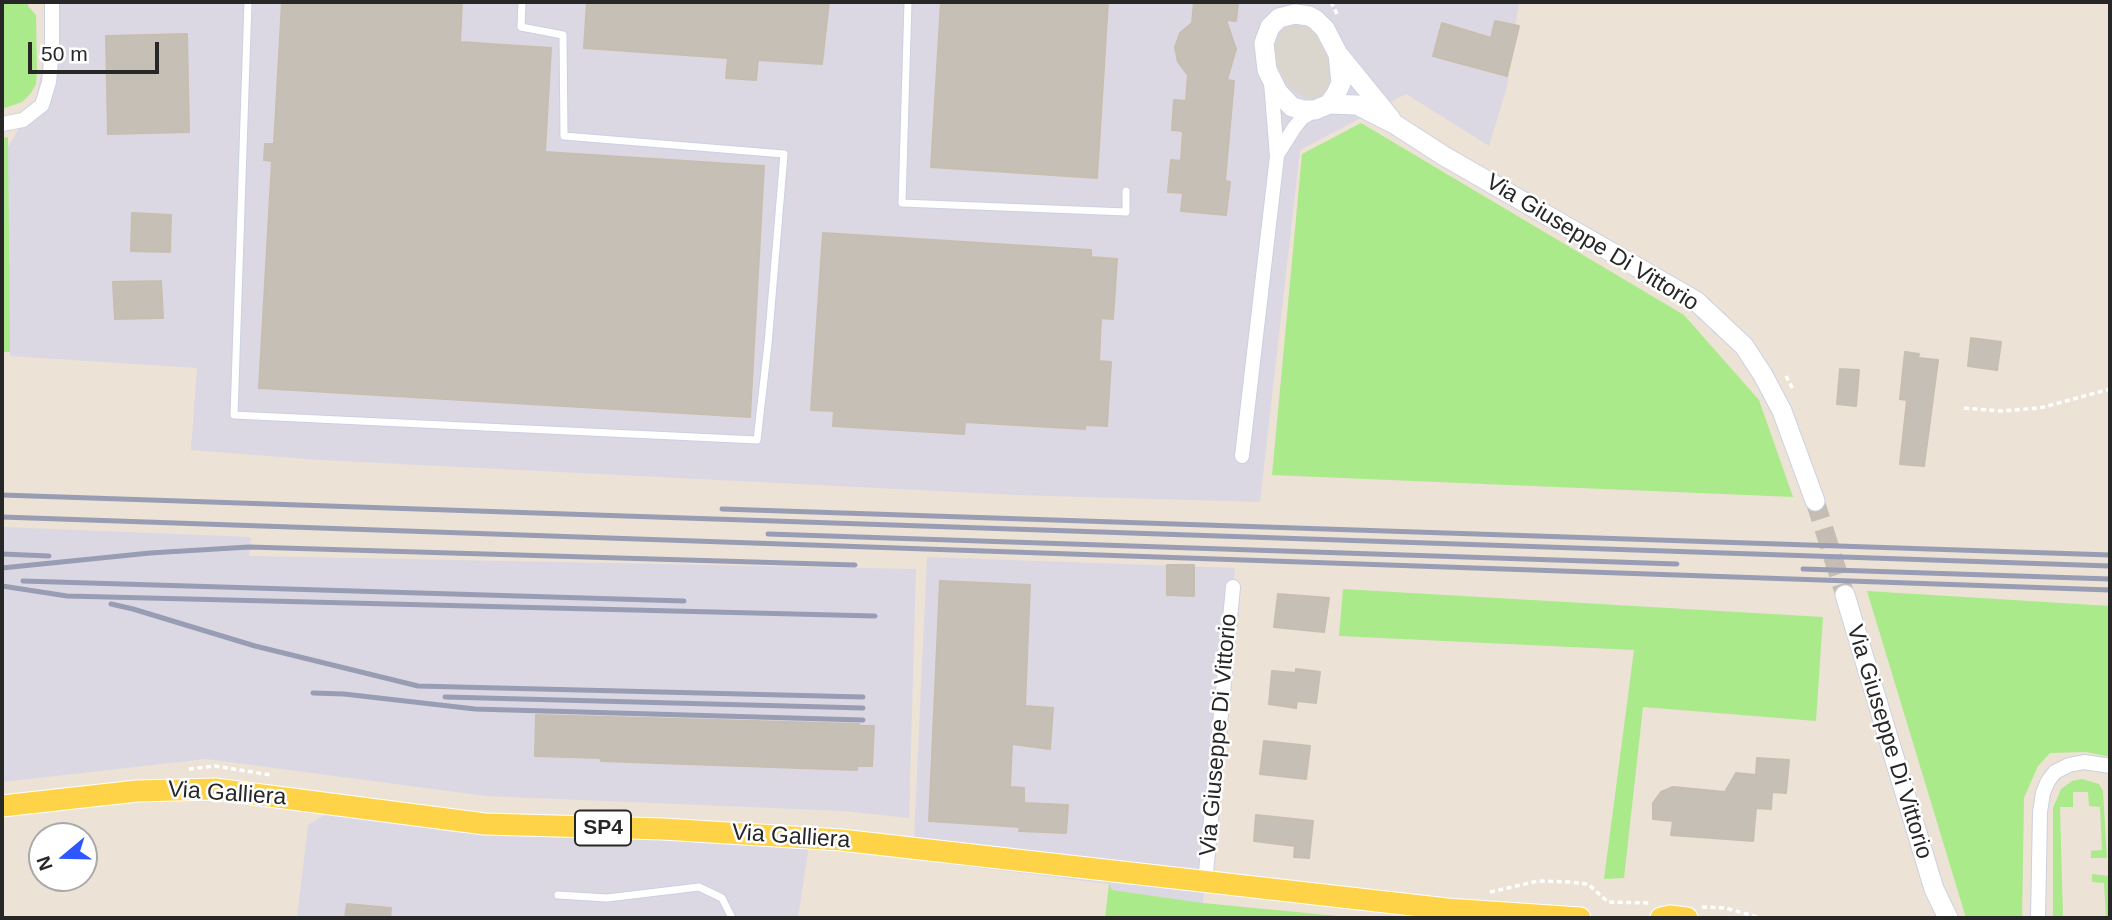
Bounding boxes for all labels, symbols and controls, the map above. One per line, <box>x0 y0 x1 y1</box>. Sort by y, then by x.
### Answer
scale bar <box>32 28 163 72</box>
text: 50 m <box>41 42 88 65</box>
street label: Via Giuseppe Di Vittorio <box>1481 169 1703 317</box>
street label: Via Giuseppe Di Vittorio <box>1195 613 1243 857</box>
street label: Via Giuseppe Di Vittorio <box>1840 622 1938 862</box>
street label: Via Galliera <box>167 776 287 812</box>
road number: SP4 <box>575 810 631 846</box>
street label: Via Galliera <box>731 819 851 855</box>
north arrow <box>28 822 98 892</box>
text: N <box>32 853 57 873</box>

